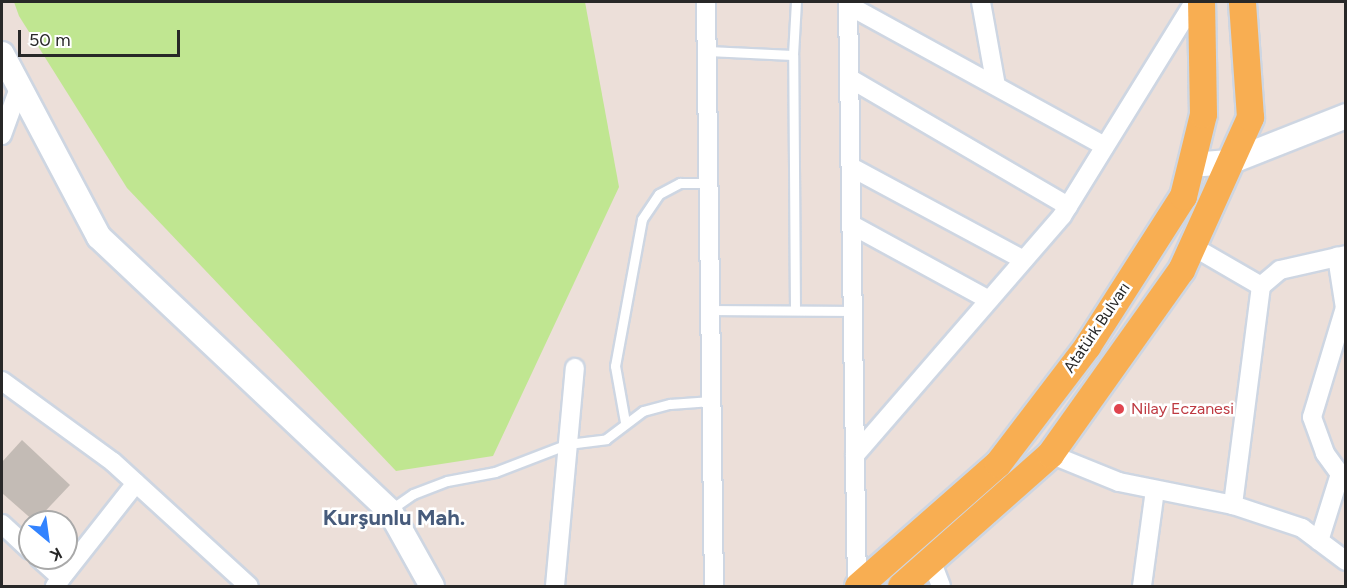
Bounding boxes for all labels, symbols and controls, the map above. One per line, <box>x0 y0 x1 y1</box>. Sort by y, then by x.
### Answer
scale bar <box>21 18 183 56</box>
text: 50 m <box>29 29 71 51</box>
street label: Atatürk Bulvarı <box>1060 279 1134 377</box>
place label: Nilay Eczanesi <box>1131 399 1234 419</box>
marker: Nilay Eczanesi <box>1112 402 1126 416</box>
district label: Kurşunlu Mah. <box>323 505 465 531</box>
north arrow <box>18 510 78 570</box>
text: K <box>47 544 65 565</box>

